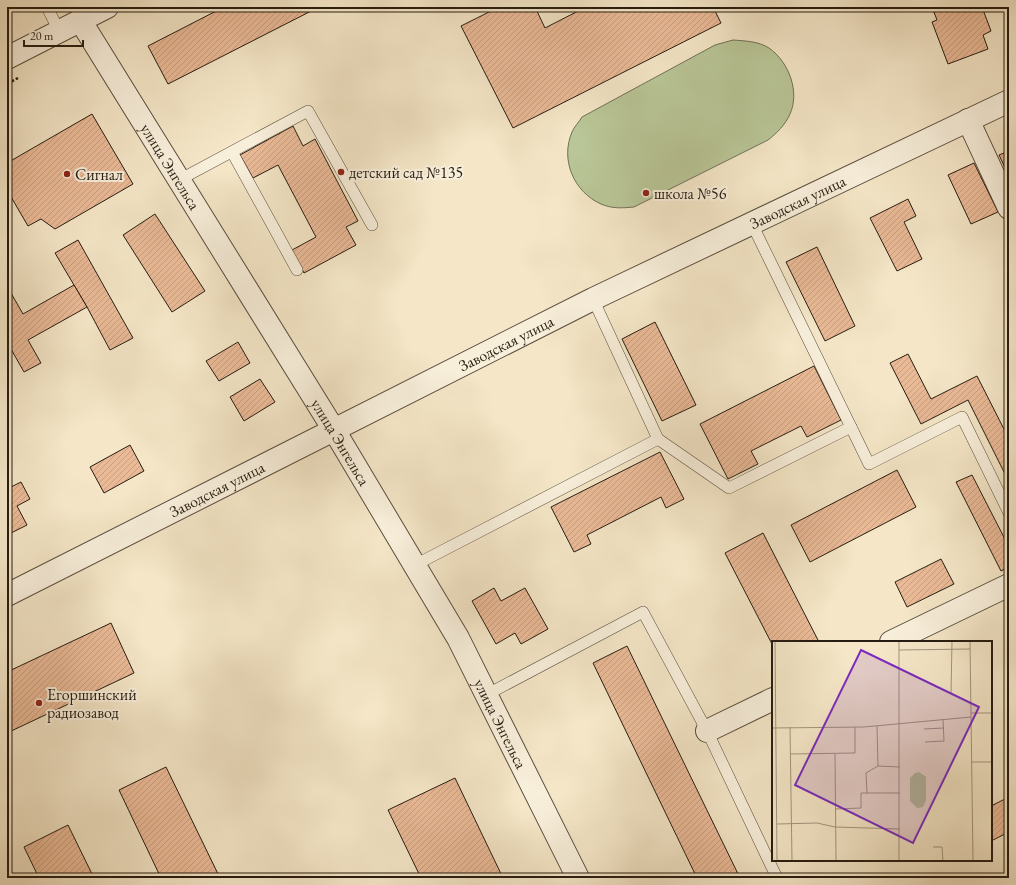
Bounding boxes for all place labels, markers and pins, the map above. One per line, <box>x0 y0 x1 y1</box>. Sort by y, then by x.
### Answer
place label: детский сад №135 <box>349 162 463 183</box>
place label: Сигнал <box>75 164 123 185</box>
marker: детский сад №135 <box>336 167 346 177</box>
marker: Сигнал <box>62 169 72 179</box>
place label: школа №56 <box>654 183 727 204</box>
marker: школа №56 <box>641 188 651 198</box>
place label: Егоршинский радиозавод <box>47 684 137 723</box>
marker: Егоршинский радиозавод <box>34 698 44 708</box>

